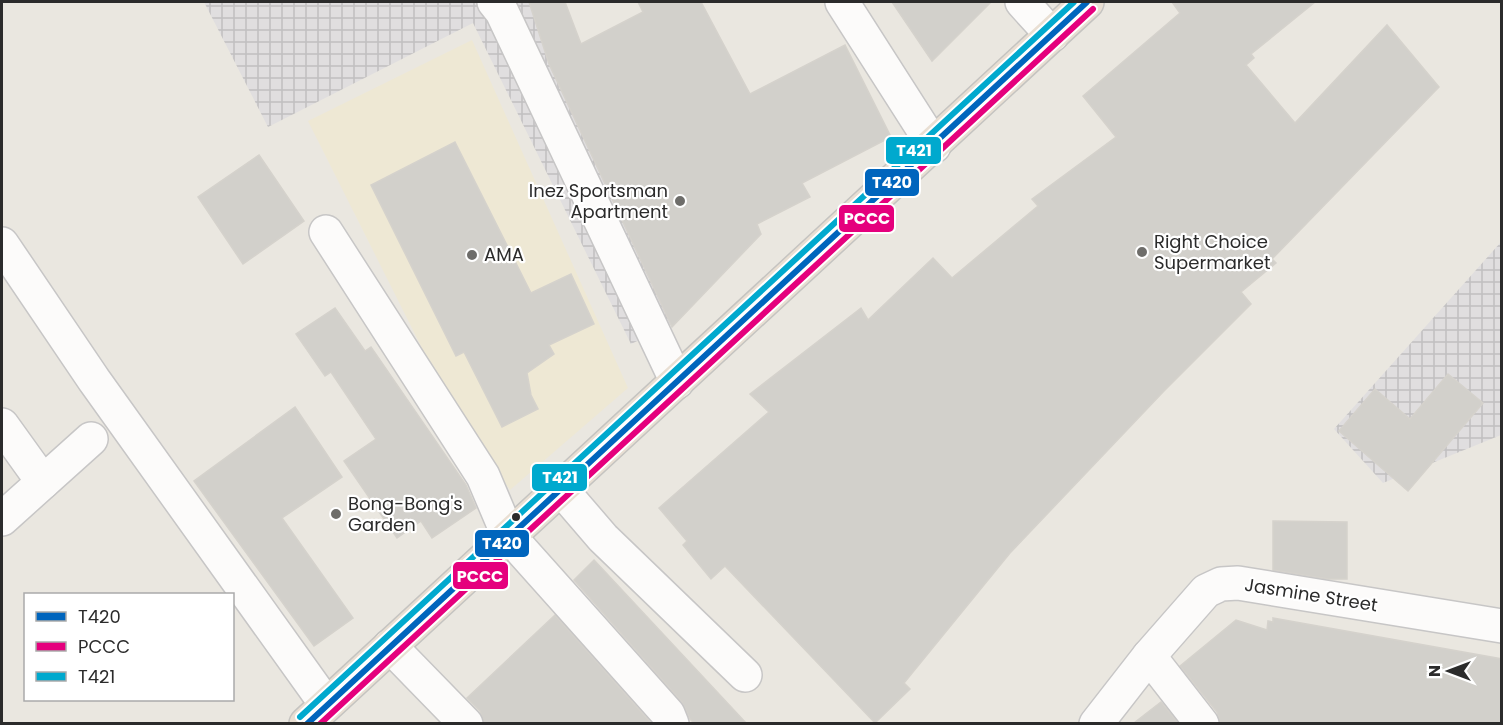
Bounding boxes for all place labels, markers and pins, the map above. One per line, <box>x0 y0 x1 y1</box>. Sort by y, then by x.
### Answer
place label: Inez Sportsman Apartment <box>529 178 668 224</box>
marker: Inez Sportsman Apartment <box>673 194 687 208</box>
place label: Right Choice Supermarket <box>1154 229 1271 275</box>
place label: AMA <box>484 242 524 267</box>
marker: Right Choice Supermarket <box>1135 245 1149 259</box>
marker: AMA <box>465 248 479 262</box>
place label: Bong-Bong's Garden <box>348 491 463 537</box>
marker: Bong-Bong's Garden <box>329 507 343 521</box>
unlabelled marker <box>510 511 522 523</box>

